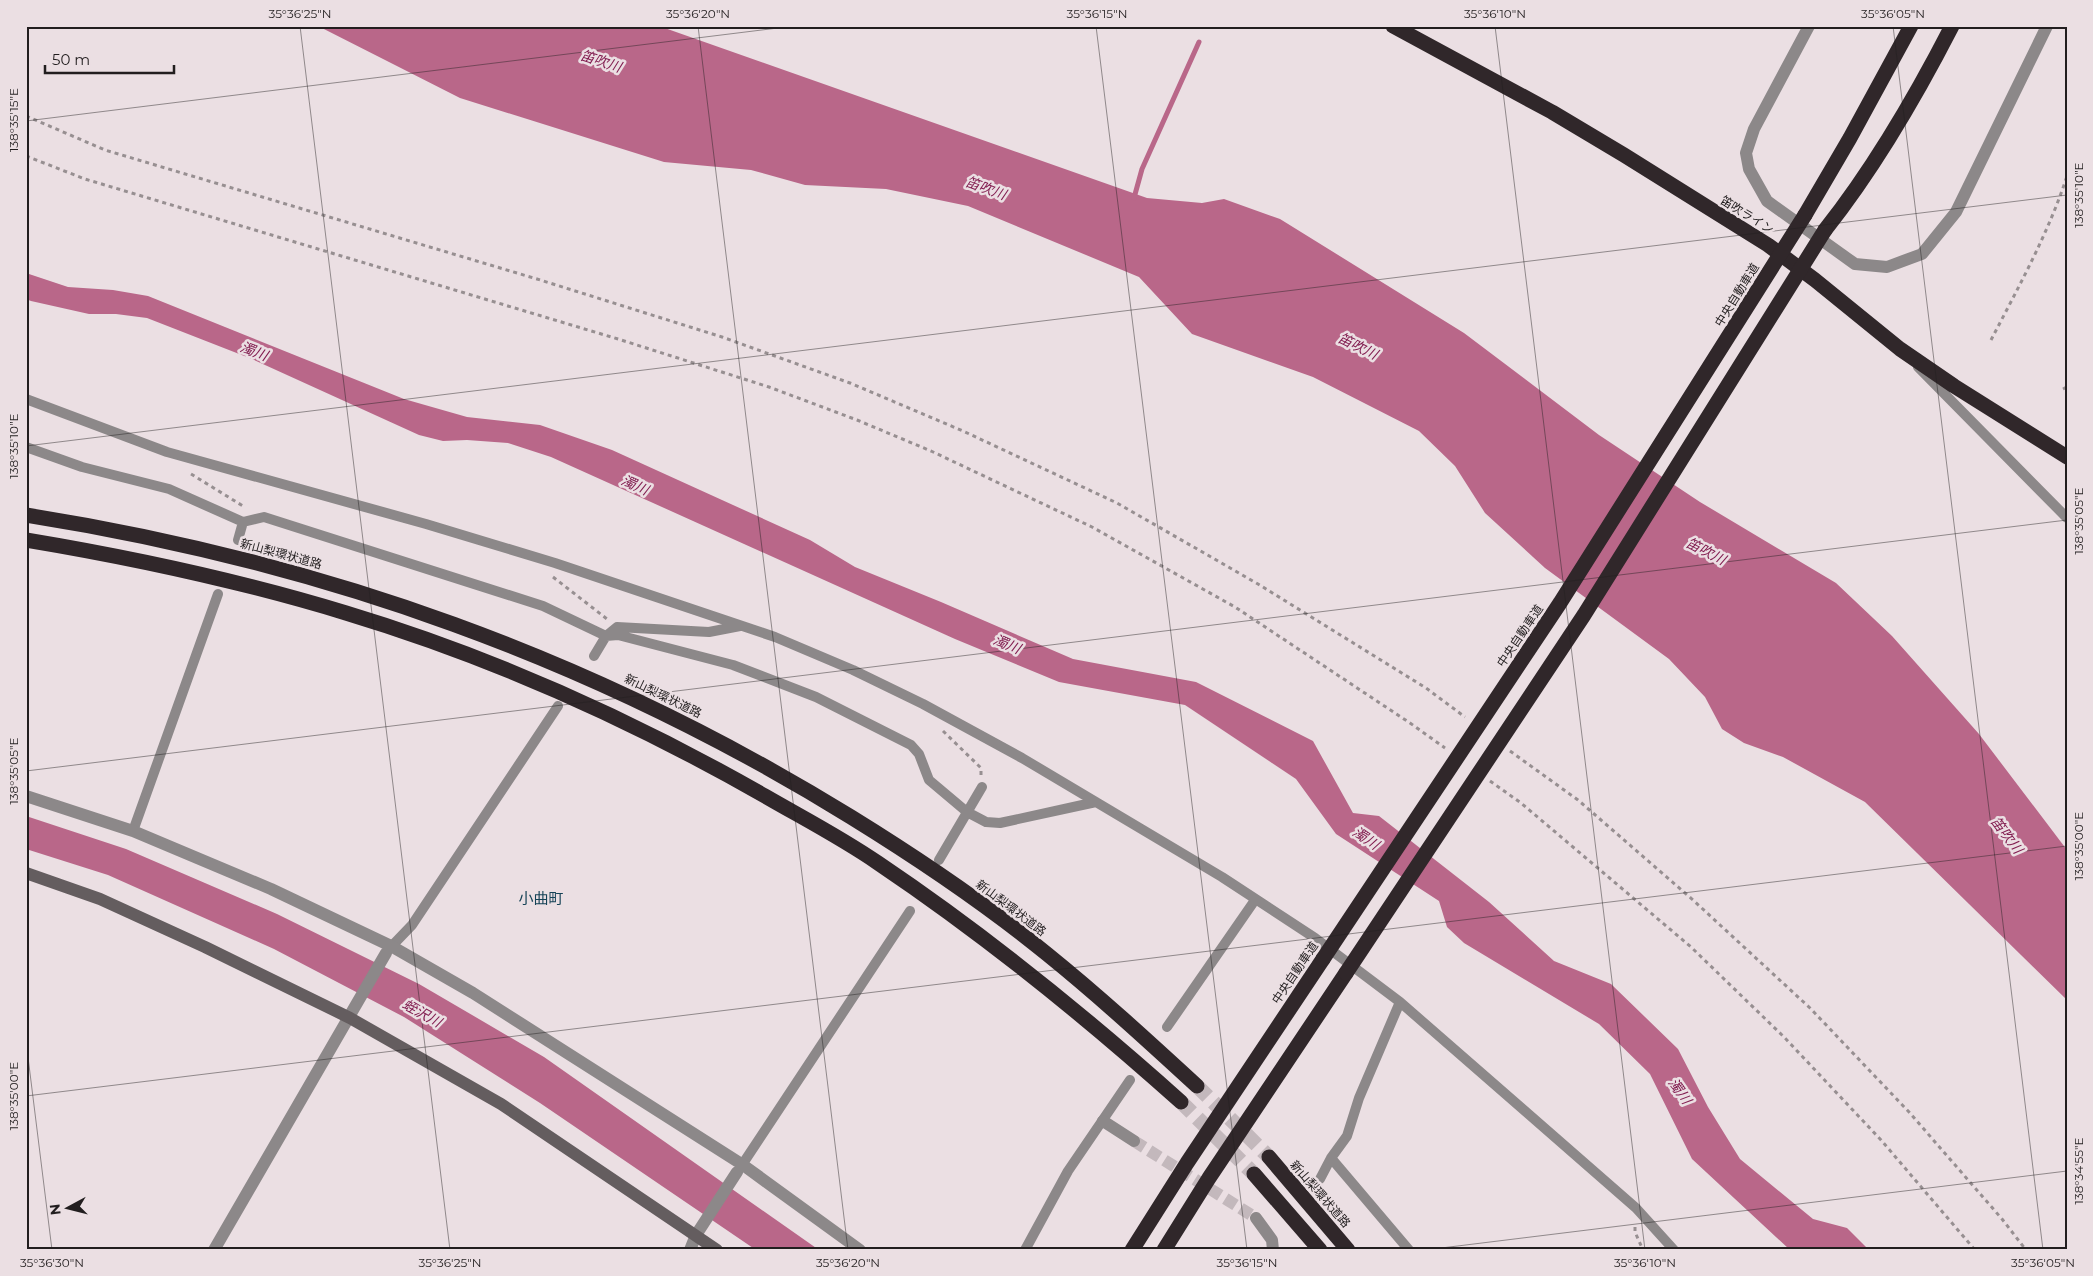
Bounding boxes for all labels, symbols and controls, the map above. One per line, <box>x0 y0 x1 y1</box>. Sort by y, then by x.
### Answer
text: 35°36'25"N <box>268 6 332 21</box>
text: 35°36'20"N <box>666 6 730 21</box>
text: 35°36'15"N <box>1067 6 1127 21</box>
text: 35°36'10"N <box>1464 6 1526 21</box>
text: 35°36'05"N <box>1861 6 1925 21</box>
scale bar <box>45 42 174 74</box>
water label: 笛吹川 <box>578 46 626 77</box>
text: 50 m <box>52 50 90 69</box>
text: 138°35'15"E <box>6 88 21 152</box>
text: 138°35'10"E <box>2071 162 2086 228</box>
water label: 笛吹川 <box>963 172 1011 204</box>
street label: 笛吹ライン <box>1718 192 1777 237</box>
street label: 中央自動車道 <box>1711 260 1762 329</box>
water label: 笛吹川 <box>1335 329 1383 364</box>
water label: 濁川 <box>238 338 272 365</box>
text: 138°35'10"E <box>6 413 21 479</box>
water label: 濁川 <box>619 471 653 500</box>
text: 138°35'05"E <box>2071 487 2086 555</box>
water label: 笛吹川 <box>1683 533 1731 569</box>
street label: 新山梨環状道路 <box>239 535 324 572</box>
street label: 中央自動車道 <box>1493 602 1546 670</box>
water label: 濁川 <box>991 630 1025 659</box>
street label: 新山梨環状道路 <box>622 670 704 721</box>
text: 138°35'05"E <box>6 737 21 805</box>
text: 138°35'00"E <box>2071 812 2086 880</box>
water label: 笛吹川 <box>1987 813 2028 859</box>
water label: 濁川 <box>1349 823 1384 854</box>
street label: 新山梨環状道路 <box>973 876 1049 939</box>
district label: 小曲町 <box>518 889 564 908</box>
street label: 中央自動車道 <box>1268 939 1321 1007</box>
water label: 蛭沢川 <box>399 995 446 1032</box>
text: 138°35'00"E <box>6 1062 21 1130</box>
water label: 濁川 <box>1665 1074 1697 1109</box>
text: 138°34'55"E <box>2071 1138 2086 1204</box>
street label: 新山梨環状道路 <box>1287 1157 1354 1230</box>
north arrow <box>42 1184 92 1234</box>
text: N <box>45 1203 65 1216</box>
text: 35°36'30"N <box>20 1255 84 1270</box>
text: 35°36'25"N <box>418 1255 482 1270</box>
text: 35°36'20"N <box>816 1255 880 1270</box>
text: 35°36'15"N <box>1217 1255 1277 1270</box>
text: 35°36'10"N <box>1614 1255 1676 1270</box>
text: 35°36'05"N <box>2011 1255 2075 1270</box>

